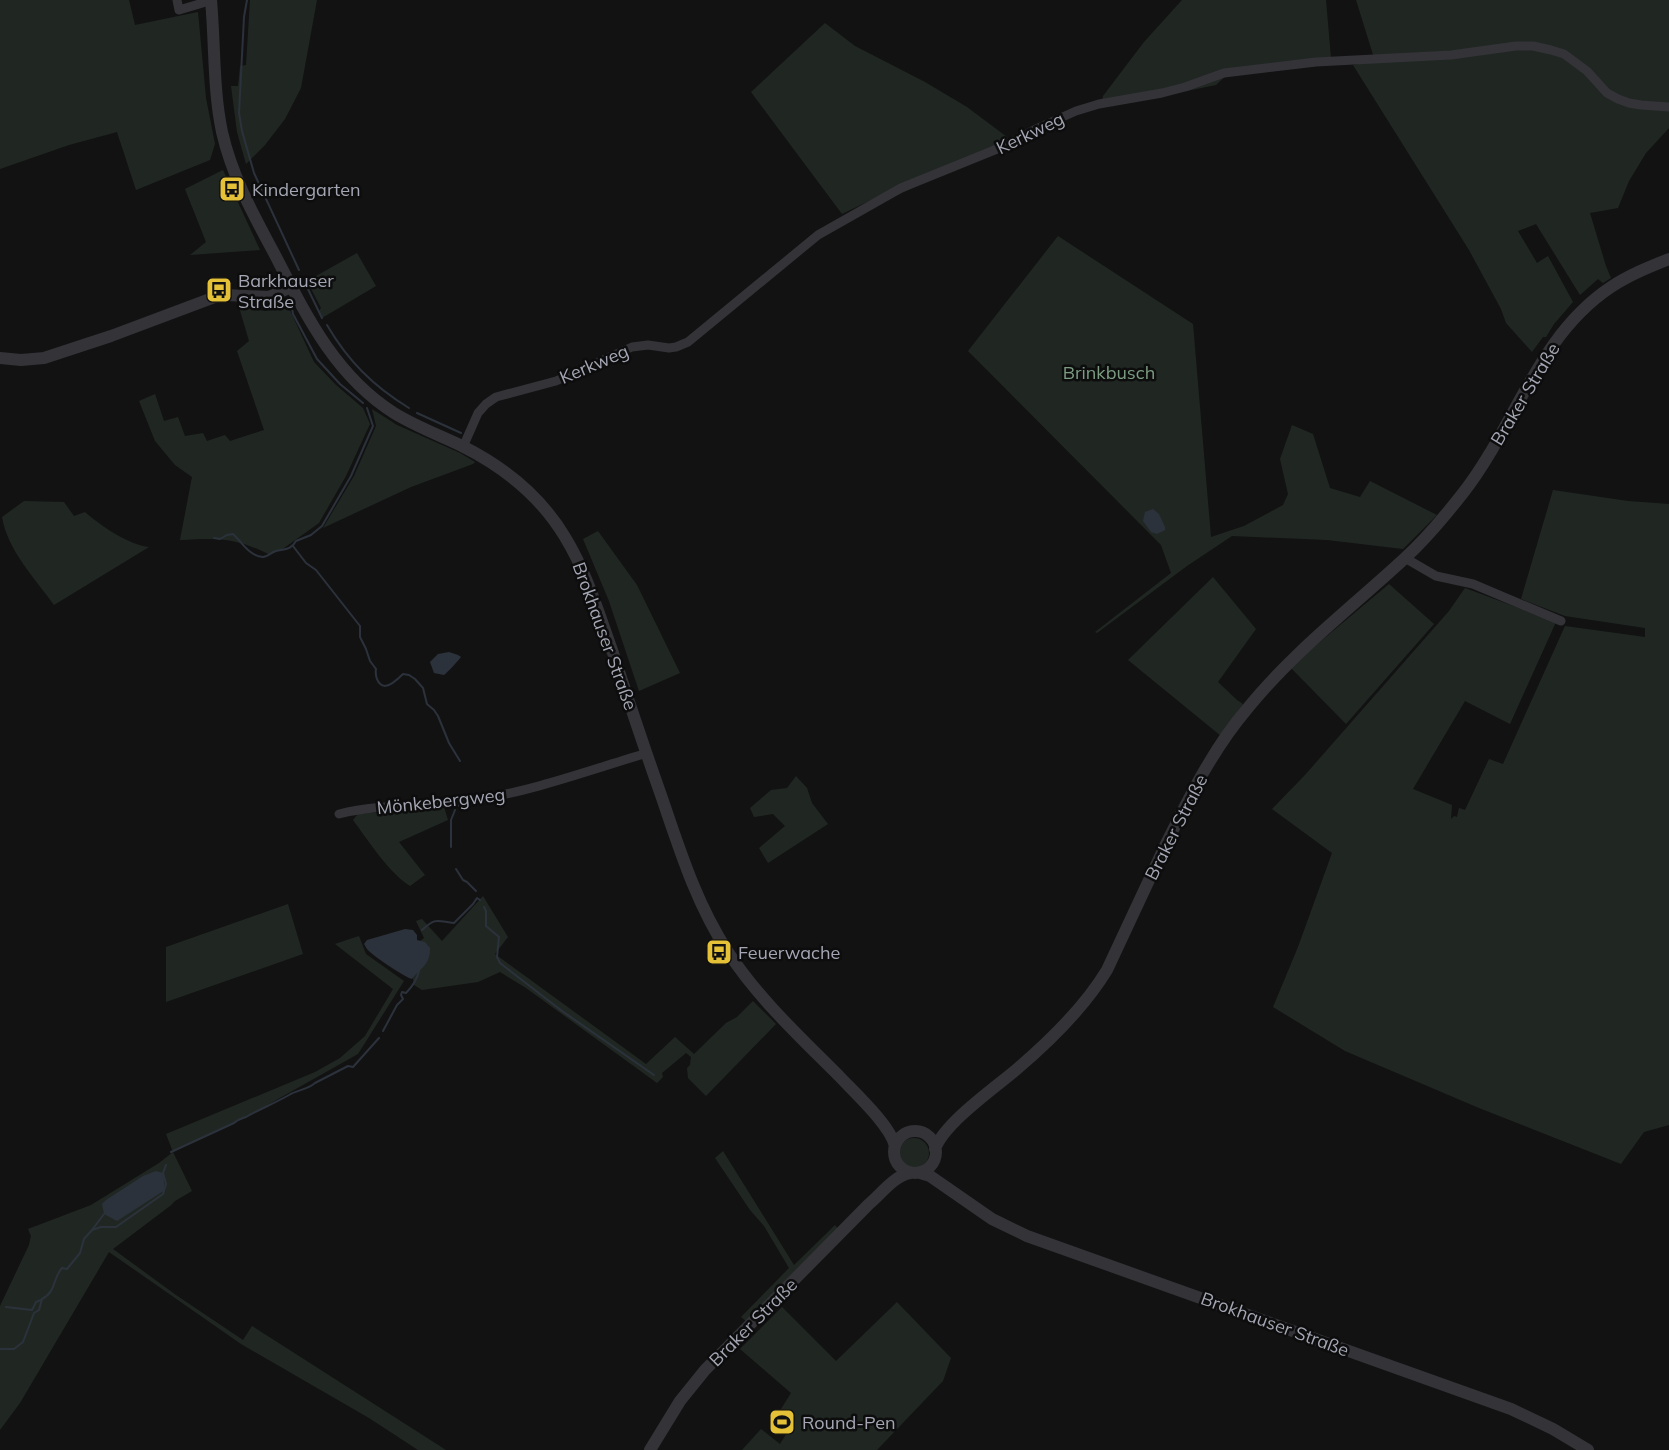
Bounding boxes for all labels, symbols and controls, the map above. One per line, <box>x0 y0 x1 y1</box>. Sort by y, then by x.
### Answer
street label: Kerkweg <box>992 107 1068 159</box>
bus stop icon: Kindergarten <box>217 174 247 204</box>
place label: Kindergarten <box>252 178 360 201</box>
place label: Barkhauser Straße <box>238 269 334 313</box>
bus stop icon: Barkhauser Straße <box>204 275 234 305</box>
street label: Kerkweg <box>556 339 632 389</box>
street label: Braker Straße <box>1485 339 1565 449</box>
park label: Brinkbusch <box>1063 361 1155 384</box>
street label: Brokhauser Straße <box>568 559 642 713</box>
street label: Braker Straße <box>1140 770 1212 884</box>
street label: Mönkebergweg <box>376 783 506 819</box>
bus stop icon: Feuerwache <box>704 937 734 967</box>
place label: Feuerwache <box>738 941 840 964</box>
street label: Braker Straße <box>704 1273 802 1371</box>
street label: Brokhauser Straße <box>1198 1287 1352 1361</box>
sports icon: Round-Pen <box>767 1407 797 1437</box>
place label: Round-Pen <box>802 1411 896 1434</box>

